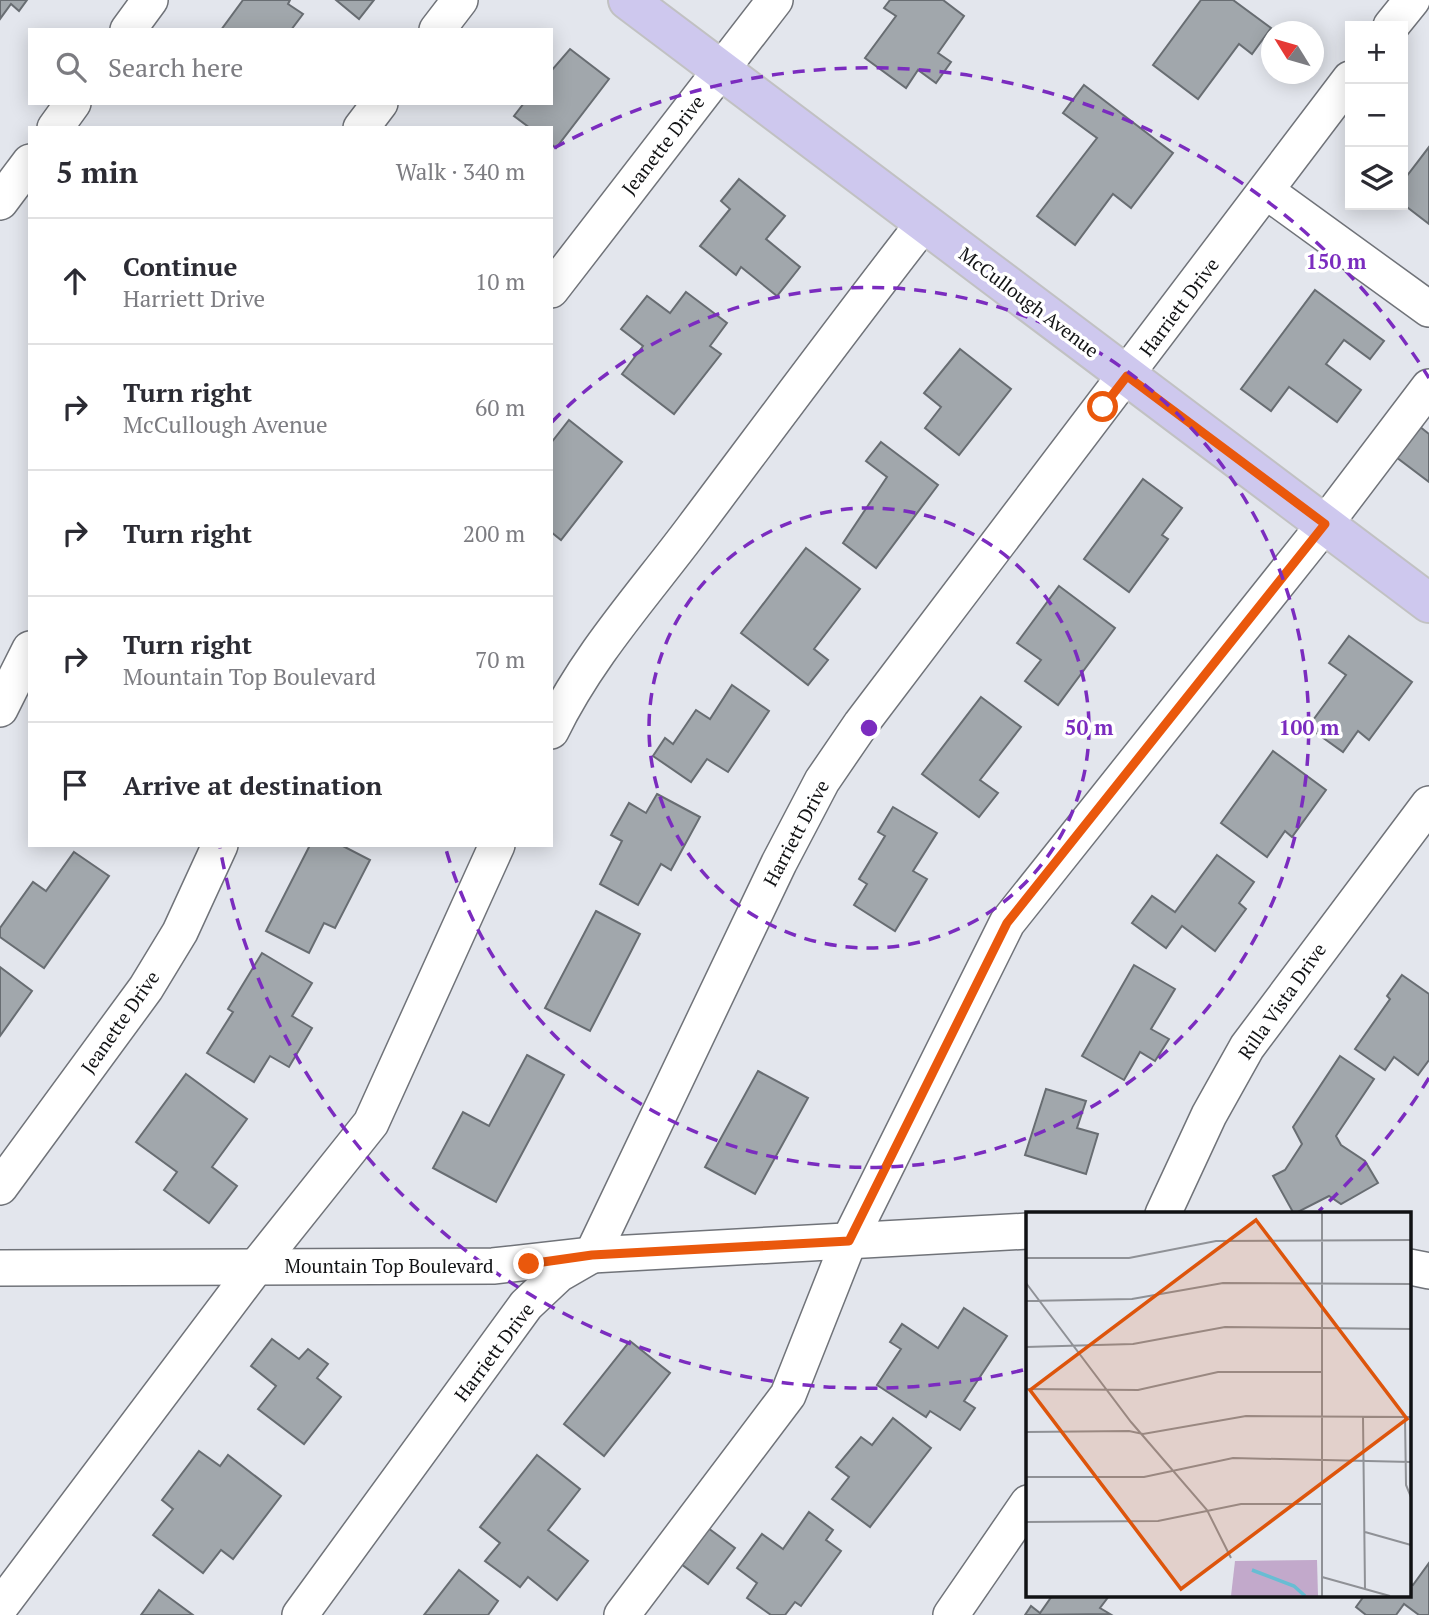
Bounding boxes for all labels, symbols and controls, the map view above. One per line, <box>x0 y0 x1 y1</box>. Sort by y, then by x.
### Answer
north arrow <box>1261 21 1324 84</box>
map controls <box>1345 21 1408 210</box>
button: + <box>1345 21 1408 84</box>
search box <box>28 28 553 105</box>
icon: search <box>52 48 90 86</box>
text: Search here <box>108 50 243 84</box>
button: − <box>1345 84 1408 147</box>
street label: Jeanette Drive <box>616 90 709 200</box>
button: layers <box>1345 147 1408 210</box>
text: 5 min <box>56 152 138 192</box>
text: Walk · 340 m <box>396 156 525 187</box>
street label: McCullough Avenue <box>954 241 1104 362</box>
text: 150 m <box>1306 247 1367 275</box>
text: Continue <box>123 249 237 283</box>
street label: Harriett Drive <box>1133 252 1224 361</box>
icon: ahead <box>56 262 94 300</box>
text: 10 m <box>475 266 525 297</box>
text: Harriett Drive <box>123 283 265 314</box>
text: Turn right <box>123 375 252 409</box>
icon: right <box>56 388 94 426</box>
route start <box>1087 391 1118 422</box>
text: 60 m <box>475 392 525 423</box>
text: McCullough Avenue <box>123 409 328 440</box>
icon: right <box>56 514 94 552</box>
text: Turn right <box>123 516 252 550</box>
text: 200 m <box>463 518 525 549</box>
text: Turn right <box>123 627 252 661</box>
icon: right <box>56 640 94 678</box>
text: 70 m <box>475 644 525 675</box>
text: Mountain Top Boulevard <box>123 661 376 692</box>
text: 50 m <box>1065 713 1114 741</box>
text: 100 m <box>1279 713 1340 741</box>
centre of rings <box>857 716 881 740</box>
icon: arrive <box>56 766 94 804</box>
text: Arrive at destination <box>123 768 382 802</box>
street label: Harriett Drive <box>757 775 834 890</box>
street label: Rilla Vista Drive <box>1232 938 1331 1064</box>
street label: Jeanette Drive <box>75 965 164 1078</box>
inset map <box>1026 1212 1412 1598</box>
route end <box>513 1248 544 1279</box>
street label: Mountain Top Boulevard <box>285 1253 494 1278</box>
street label: Harriett Drive <box>448 1297 539 1406</box>

